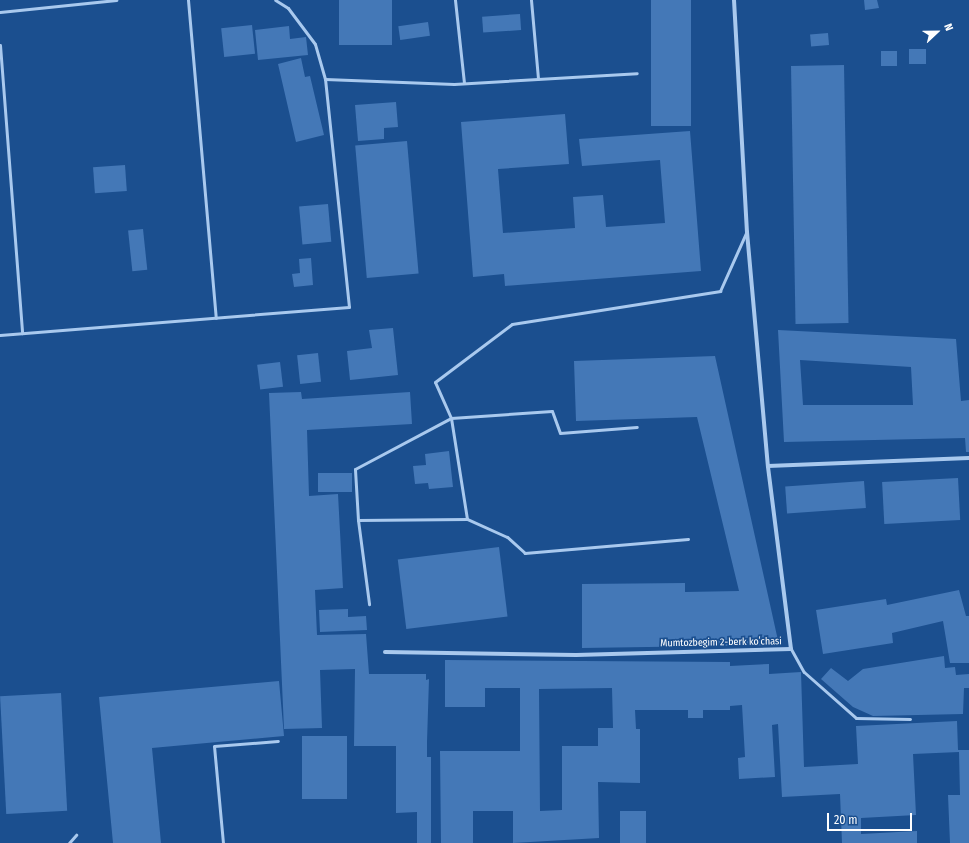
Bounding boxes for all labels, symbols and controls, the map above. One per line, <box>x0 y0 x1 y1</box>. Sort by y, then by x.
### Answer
north arrow <box>917 12 957 52</box>
text: N <box>941 22 956 33</box>
street label: Mumtozbegim 2-berk koʻchasi <box>660 636 782 650</box>
scale bar <box>829 805 914 831</box>
text: 20 m <box>834 813 858 827</box>

